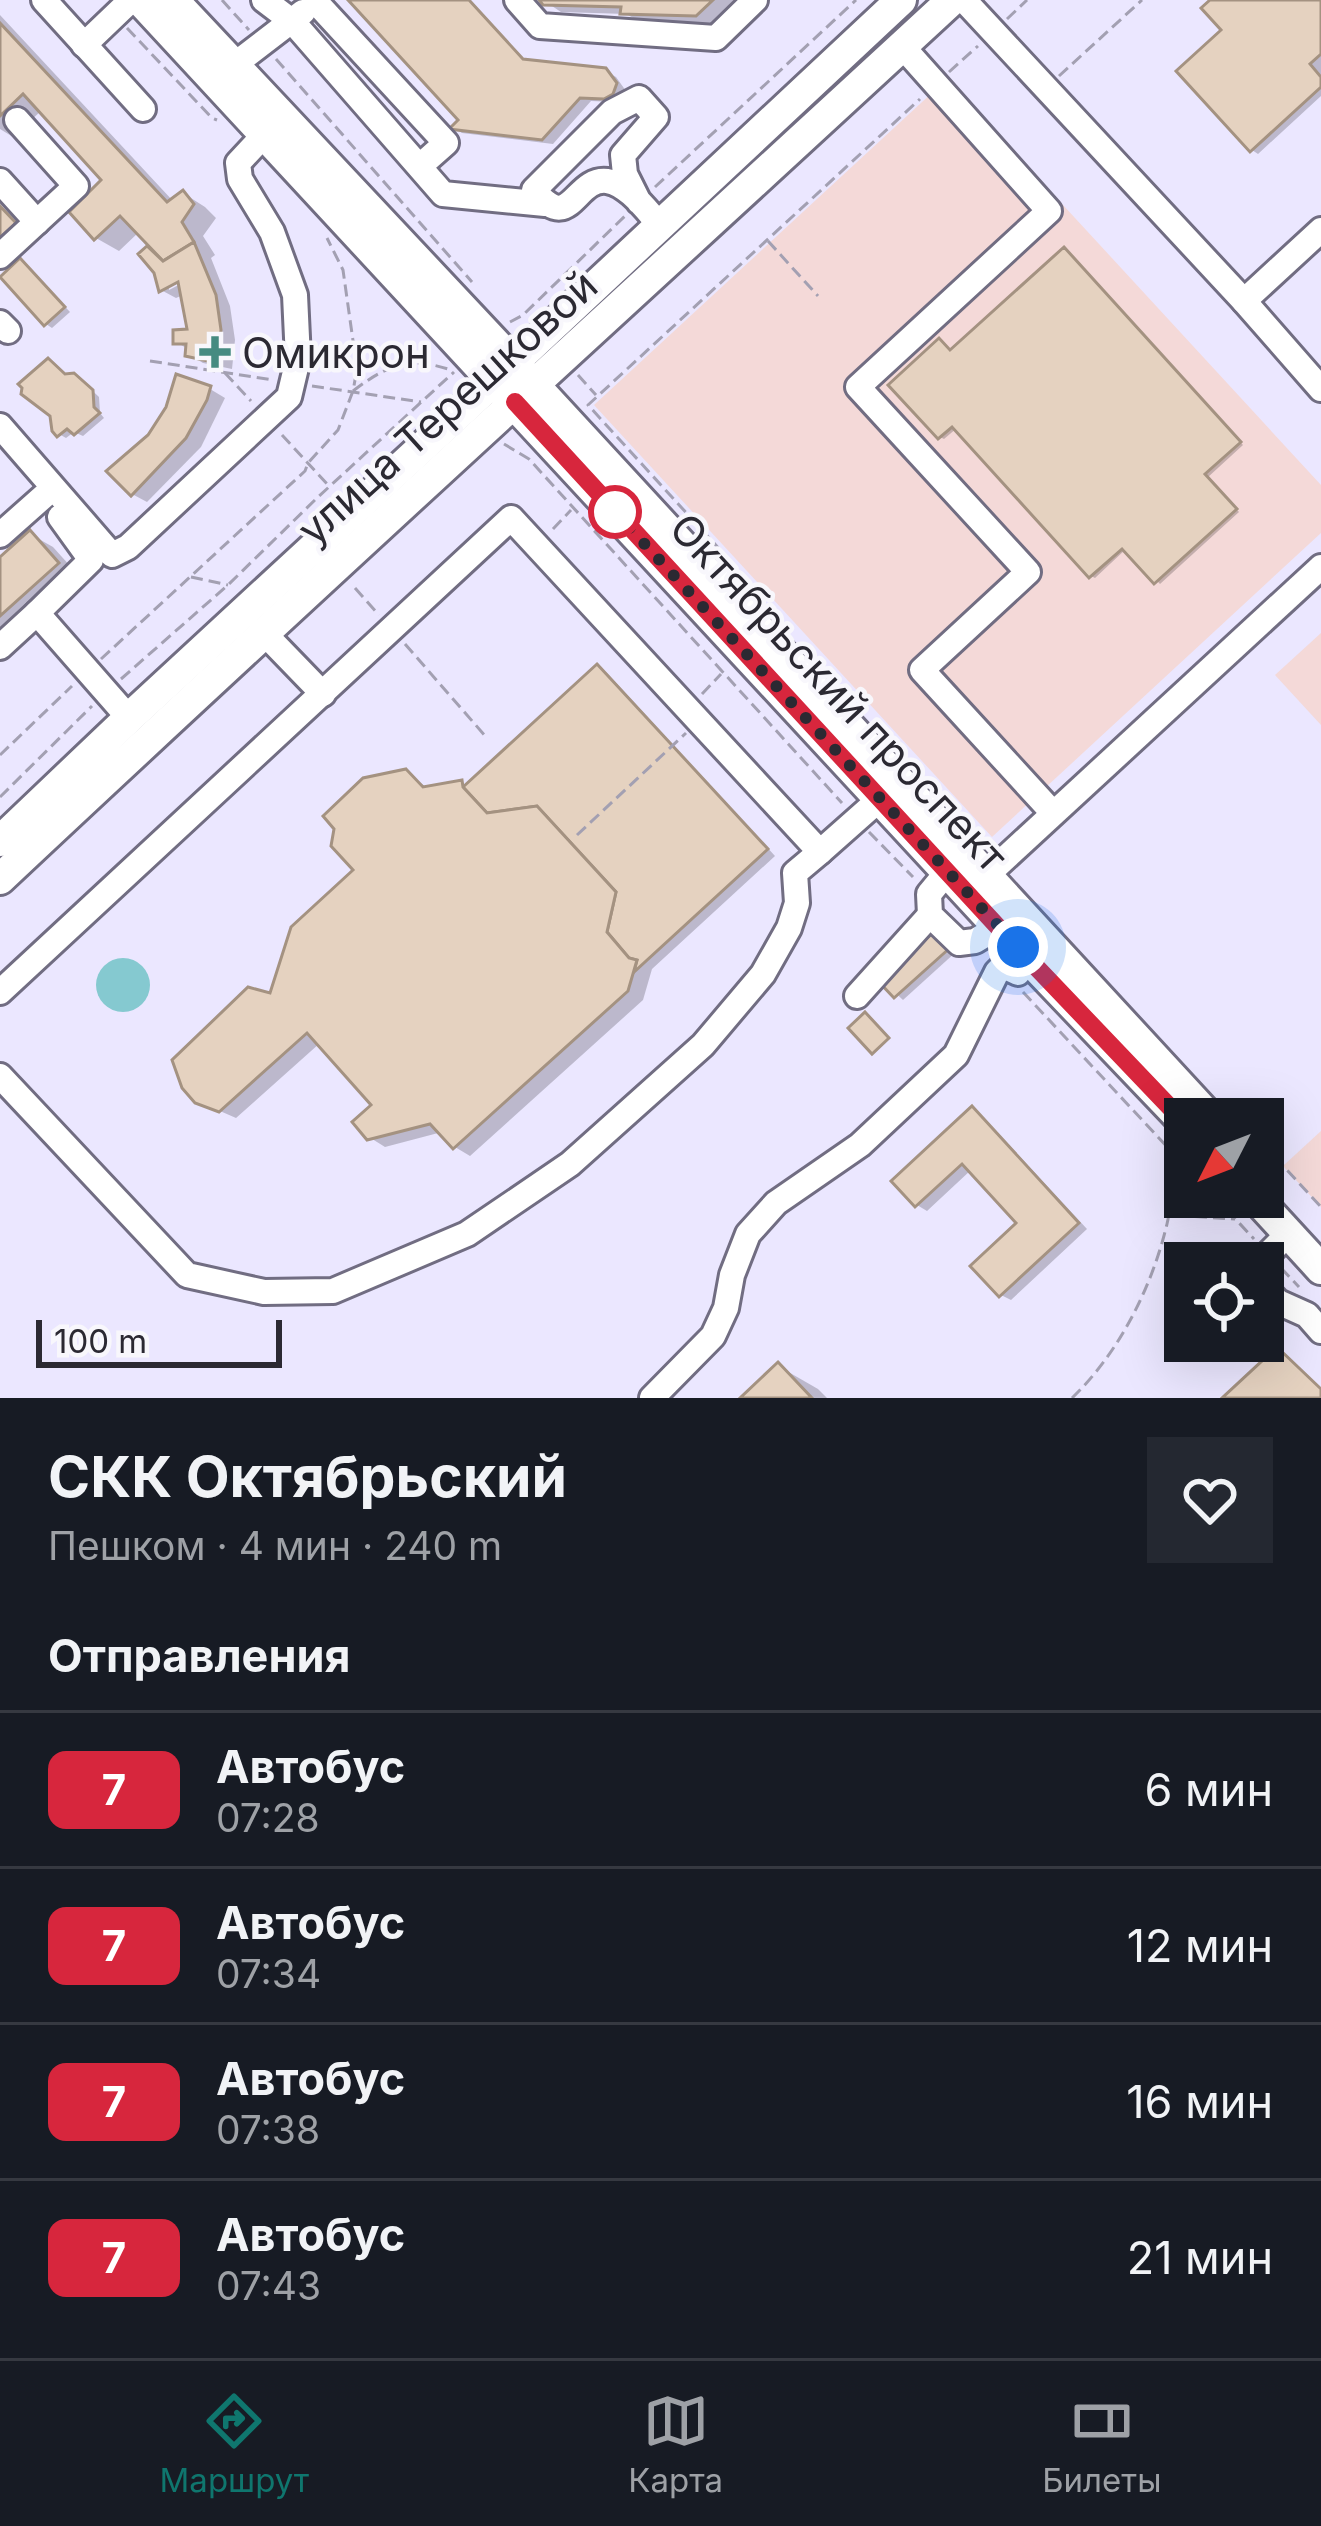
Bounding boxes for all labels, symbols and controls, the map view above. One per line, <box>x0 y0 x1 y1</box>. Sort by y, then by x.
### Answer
street label: улица Терешковой <box>287 259 607 555</box>
place label: Омикрон <box>242 327 430 378</box>
marker: Омикрон <box>199 336 231 368</box>
unlabelled marker <box>590 487 640 537</box>
street label: Октябрьский проспект <box>660 502 1019 882</box>
your location <box>988 917 1048 977</box>
north arrow <box>1164 1098 1284 1218</box>
map controls <box>1164 1098 1284 1362</box>
button: locate <box>1164 1242 1284 1362</box>
scale bar <box>36 1314 282 1367</box>
text: 100 m <box>54 1321 147 1361</box>
button: heart <box>1147 1437 1273 1563</box>
text: СКК Октябрьский <box>48 1442 567 1511</box>
text: Пешком · 4 мин · 240 m <box>48 1522 502 1569</box>
text: Отправления <box>48 1628 350 1683</box>
text: Автобус <box>216 1739 405 1794</box>
text: 6 мин <box>1145 1762 1273 1817</box>
text: 7 <box>102 1764 126 1815</box>
text: 07:28 <box>216 1794 320 1841</box>
text: Автобус <box>216 1895 405 1950</box>
text: 12 мин <box>1127 1918 1273 1973</box>
text: 7 <box>102 1920 126 1971</box>
text: 07:34 <box>216 1950 321 1997</box>
text: Автобус <box>216 2051 405 2106</box>
text: 16 мин <box>1126 2074 1273 2129</box>
text: 7 <box>102 2076 126 2127</box>
text: 07:38 <box>216 2106 320 2153</box>
text: Автобус <box>216 2207 405 2262</box>
text: 21 мин <box>1127 2230 1273 2285</box>
text: 7 <box>102 2232 126 2283</box>
text: 07:43 <box>216 2262 321 2309</box>
tab: Маршрут <box>160 2388 309 2500</box>
tab: Карта <box>628 2388 723 2500</box>
tab: Билеты <box>1042 2388 1161 2500</box>

